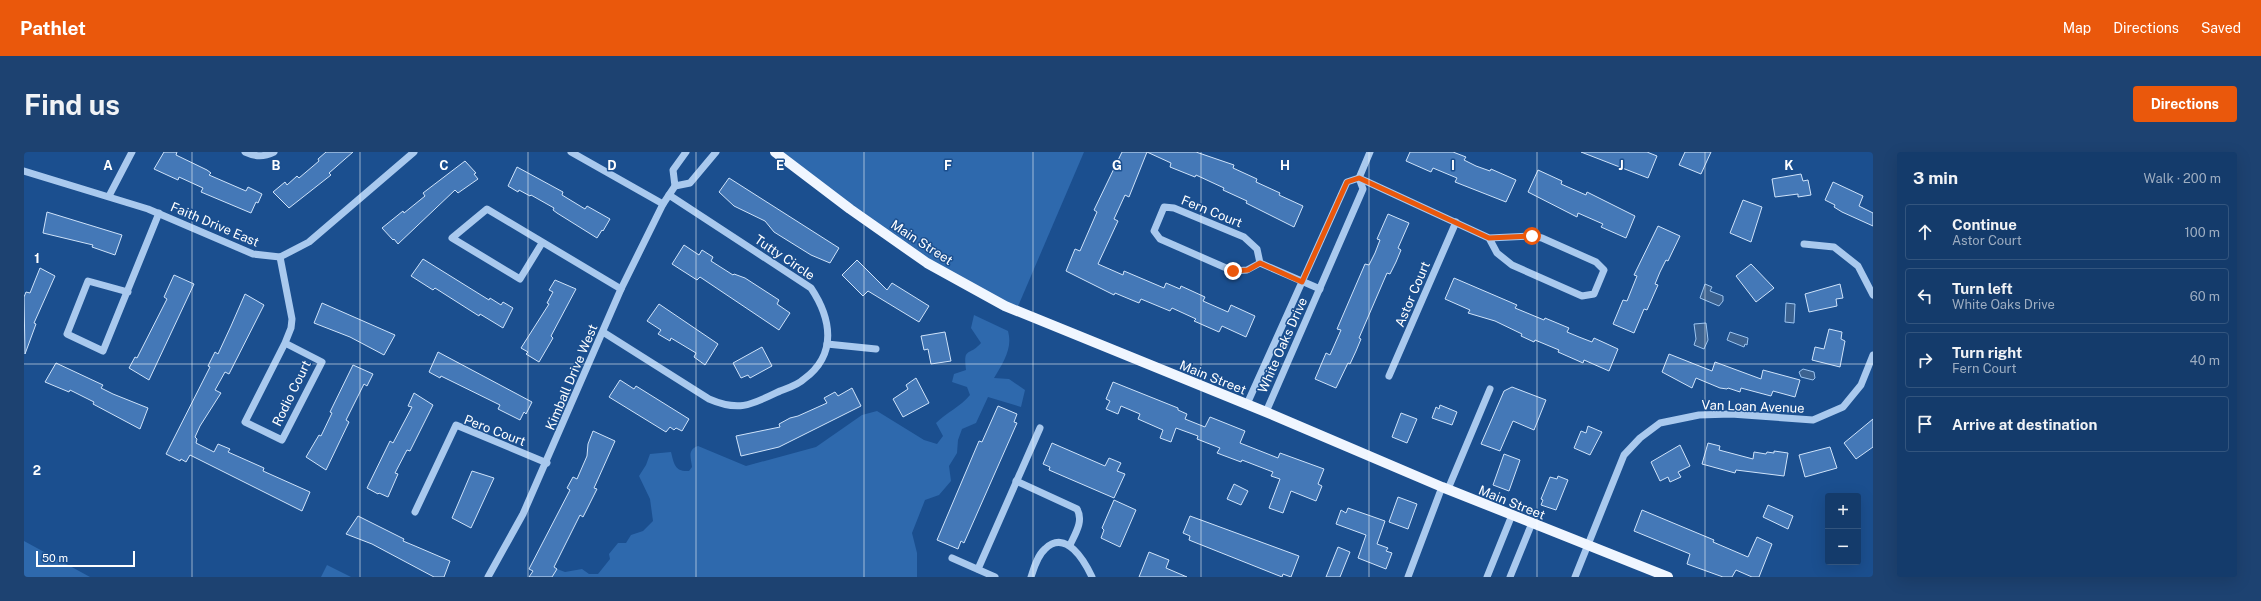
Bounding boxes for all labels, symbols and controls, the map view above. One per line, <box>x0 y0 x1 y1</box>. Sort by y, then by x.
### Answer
text: Pathlet <box>20 17 86 39</box>
text: Map <box>2063 20 2091 36</box>
text: Directions <box>2113 20 2179 36</box>
text: Saved <box>2201 20 2241 36</box>
button: Directions <box>2133 86 2237 122</box>
text: Find us <box>24 88 120 121</box>
text: A <box>103 158 113 173</box>
text: B <box>272 158 281 173</box>
text: C <box>439 158 449 173</box>
text: D <box>607 158 617 173</box>
text: E <box>776 158 784 173</box>
text: F <box>944 158 952 173</box>
text: G <box>1112 158 1122 173</box>
text: H <box>1280 158 1290 173</box>
text: I <box>1451 158 1455 173</box>
text: J <box>1618 158 1624 173</box>
text: K <box>1784 158 1794 173</box>
text: 3 min <box>1913 168 1958 188</box>
text: Walk · 200 m <box>2144 171 2221 186</box>
street label: Fern Court <box>1179 192 1245 230</box>
street label: Faith Drive East <box>168 199 261 250</box>
text: Continue <box>1952 216 2017 233</box>
street label: Main Street <box>888 217 955 268</box>
icon: ahead <box>1914 221 1936 243</box>
text: 100 m <box>2184 225 2220 240</box>
route start <box>1523 227 1541 245</box>
street label: Tutty Circle <box>752 232 818 283</box>
text: Astor Court <box>1952 233 2022 248</box>
text: 1 <box>34 251 40 266</box>
street label: Astor Court <box>1392 259 1433 329</box>
route end <box>1224 262 1242 280</box>
text: Turn left <box>1952 280 2013 297</box>
icon: left <box>1914 285 1936 307</box>
text: 60 m <box>2190 289 2220 304</box>
street label: White Oaks Drive <box>1255 295 1310 395</box>
text: White Oaks Drive <box>1952 297 2055 312</box>
street label: Kimball Drive West <box>542 322 601 432</box>
text: Turn right <box>1952 344 2022 361</box>
icon: right <box>1914 349 1936 371</box>
text: 40 m <box>2189 353 2220 368</box>
street label: Main Street <box>1177 357 1248 398</box>
street label: Rodio Court <box>269 358 314 429</box>
text: Fern Court <box>1952 361 2016 376</box>
street label: Van Loan Avenue <box>1701 397 1805 416</box>
street label: Pero Court <box>462 412 528 449</box>
icon: arrive <box>1914 413 1936 435</box>
text: Arrive at destination <box>1952 416 2097 433</box>
text: 2 <box>33 463 41 478</box>
street label: Main Street <box>1476 482 1547 523</box>
map controls <box>1825 493 1861 565</box>
button: + <box>1825 493 1861 529</box>
button: − <box>1825 529 1861 565</box>
scale bar <box>36 549 135 568</box>
text: 50 m <box>42 552 68 564</box>

